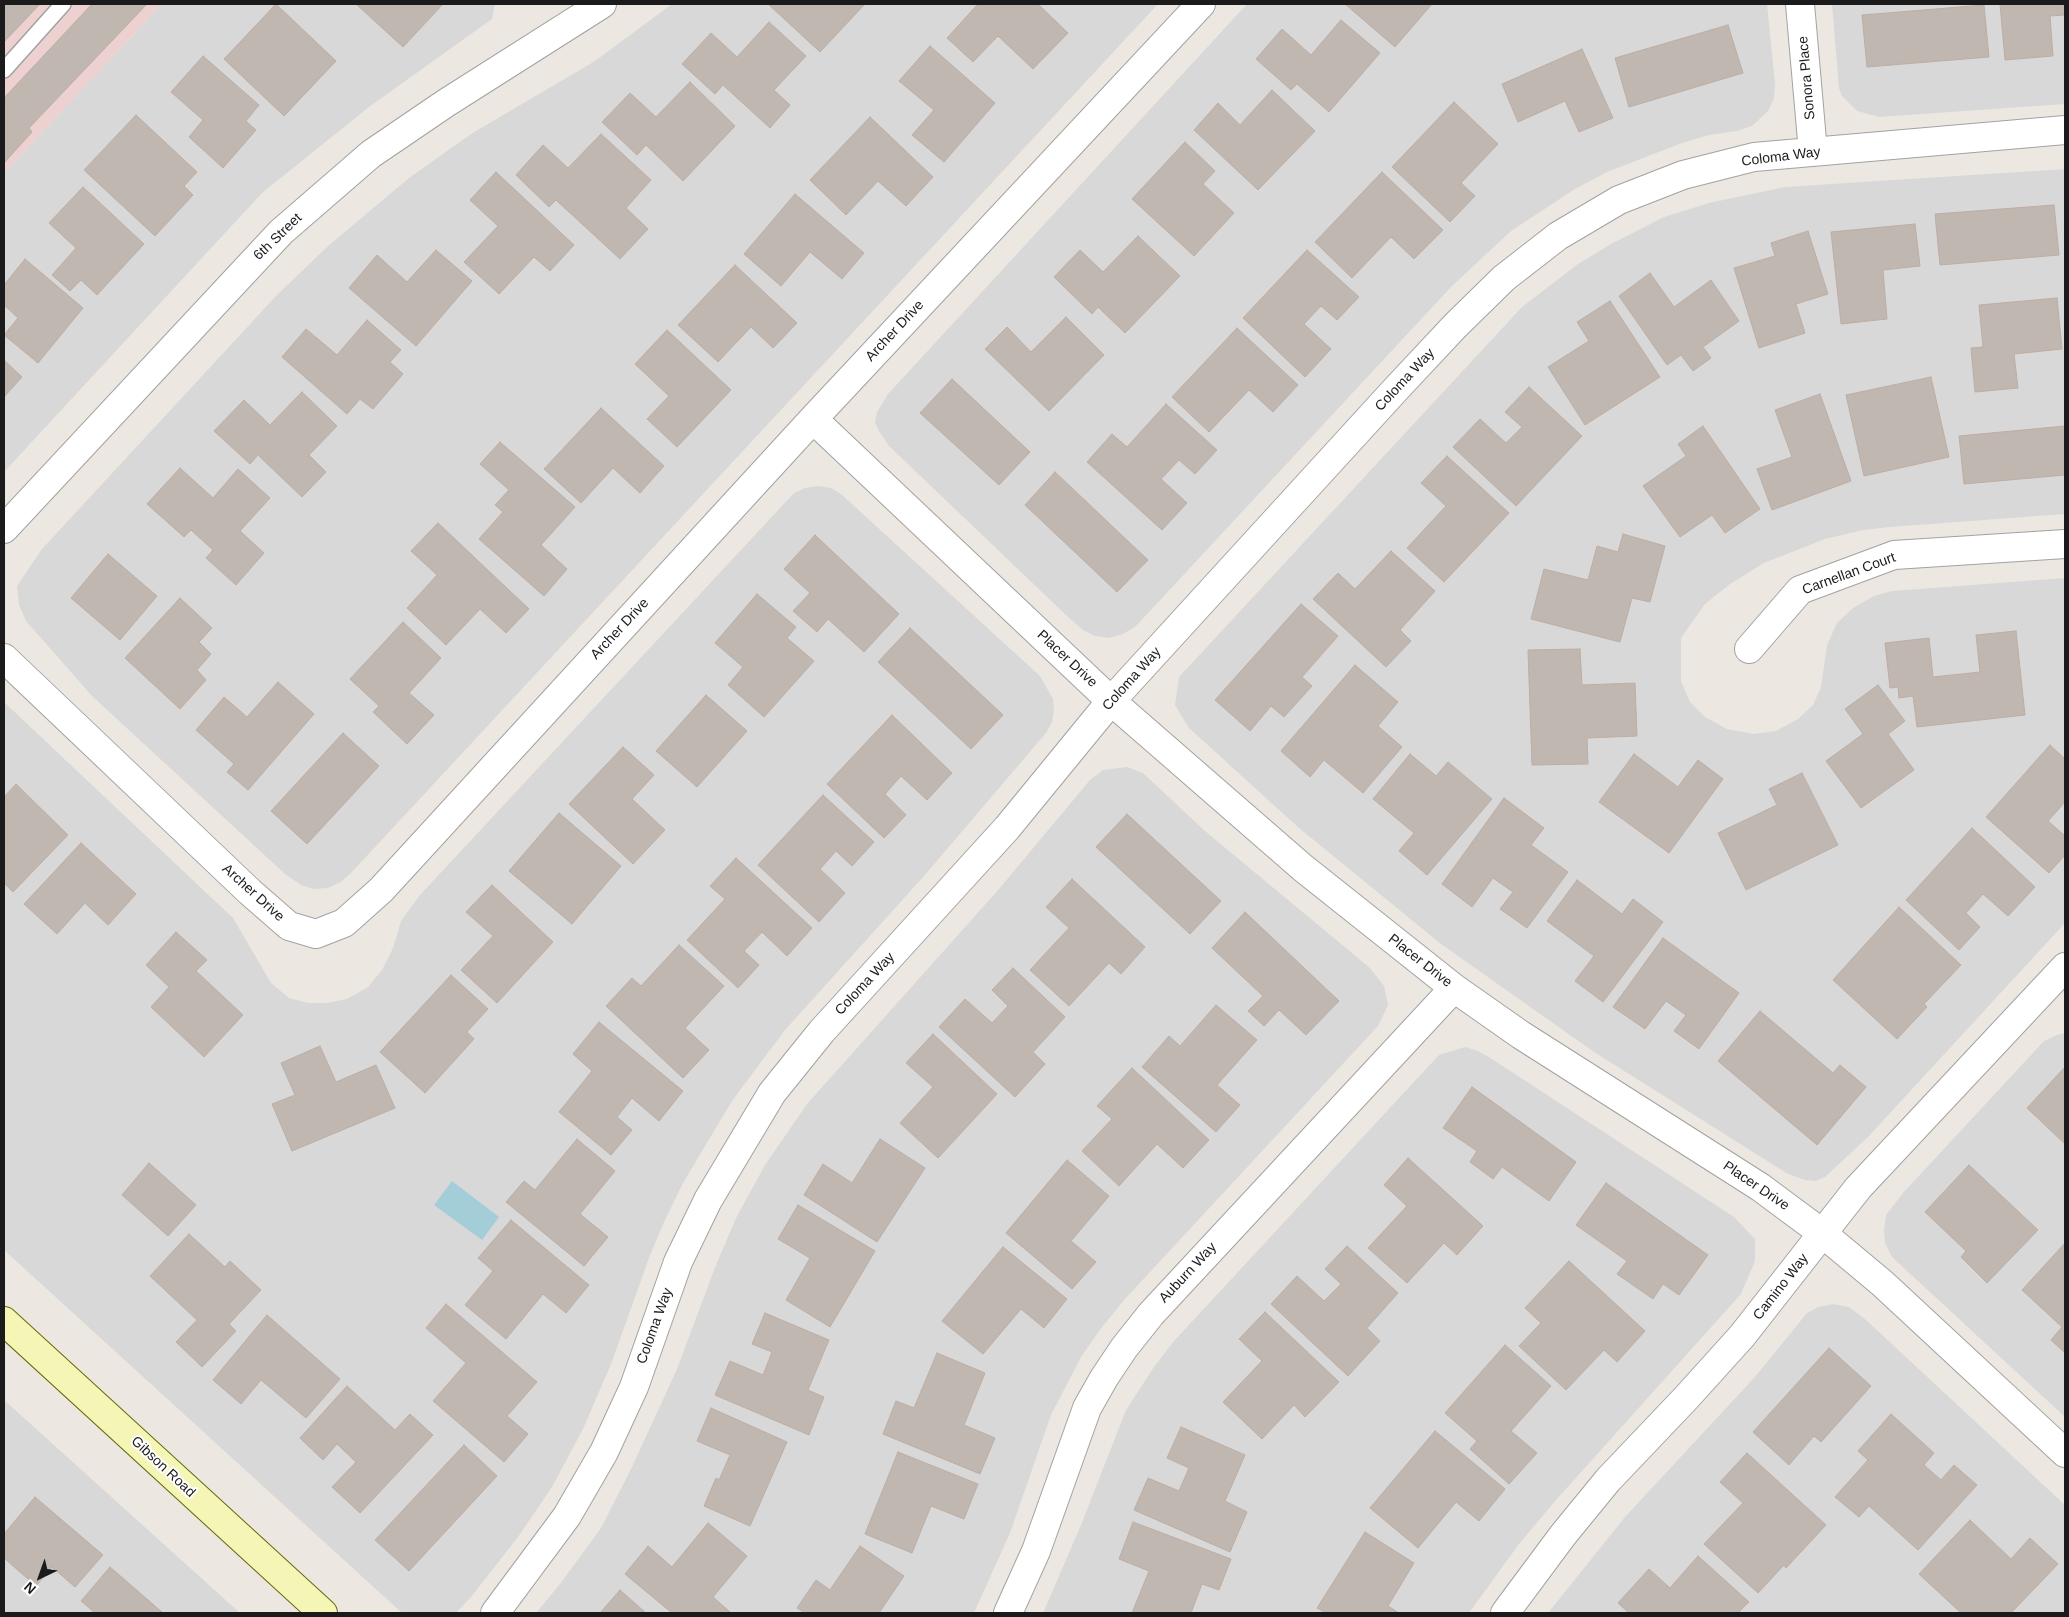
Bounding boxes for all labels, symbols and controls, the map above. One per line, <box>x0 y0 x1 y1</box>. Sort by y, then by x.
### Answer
street label: Sonora Place <box>1795 35 1819 121</box>
street label: Coloma Way <box>1740 144 1822 170</box>
street label: 6th Street <box>250 210 306 264</box>
street label: Archer Drive <box>862 297 928 365</box>
street label: Coloma Way <box>1372 345 1438 415</box>
street label: Carnellan Court <box>1800 549 1898 599</box>
street label: Archer Drive <box>587 595 653 663</box>
street label: Placer Drive <box>1033 627 1101 691</box>
street label: Coloma Way <box>1099 644 1165 714</box>
street label: Archer Drive <box>218 861 288 925</box>
street label: Placer Drive <box>1385 931 1455 991</box>
street label: Coloma Way <box>832 949 898 1019</box>
street label: Placer Drive <box>1720 1158 1792 1214</box>
street label: Auburn Way <box>1156 1239 1220 1307</box>
street label: Camino Way <box>1750 1250 1812 1324</box>
street label: Coloma Way <box>633 1286 677 1366</box>
street label: Gibson Road <box>127 1433 199 1501</box>
north arrow <box>15 1552 65 1602</box>
text: N <box>21 1579 39 1597</box>

